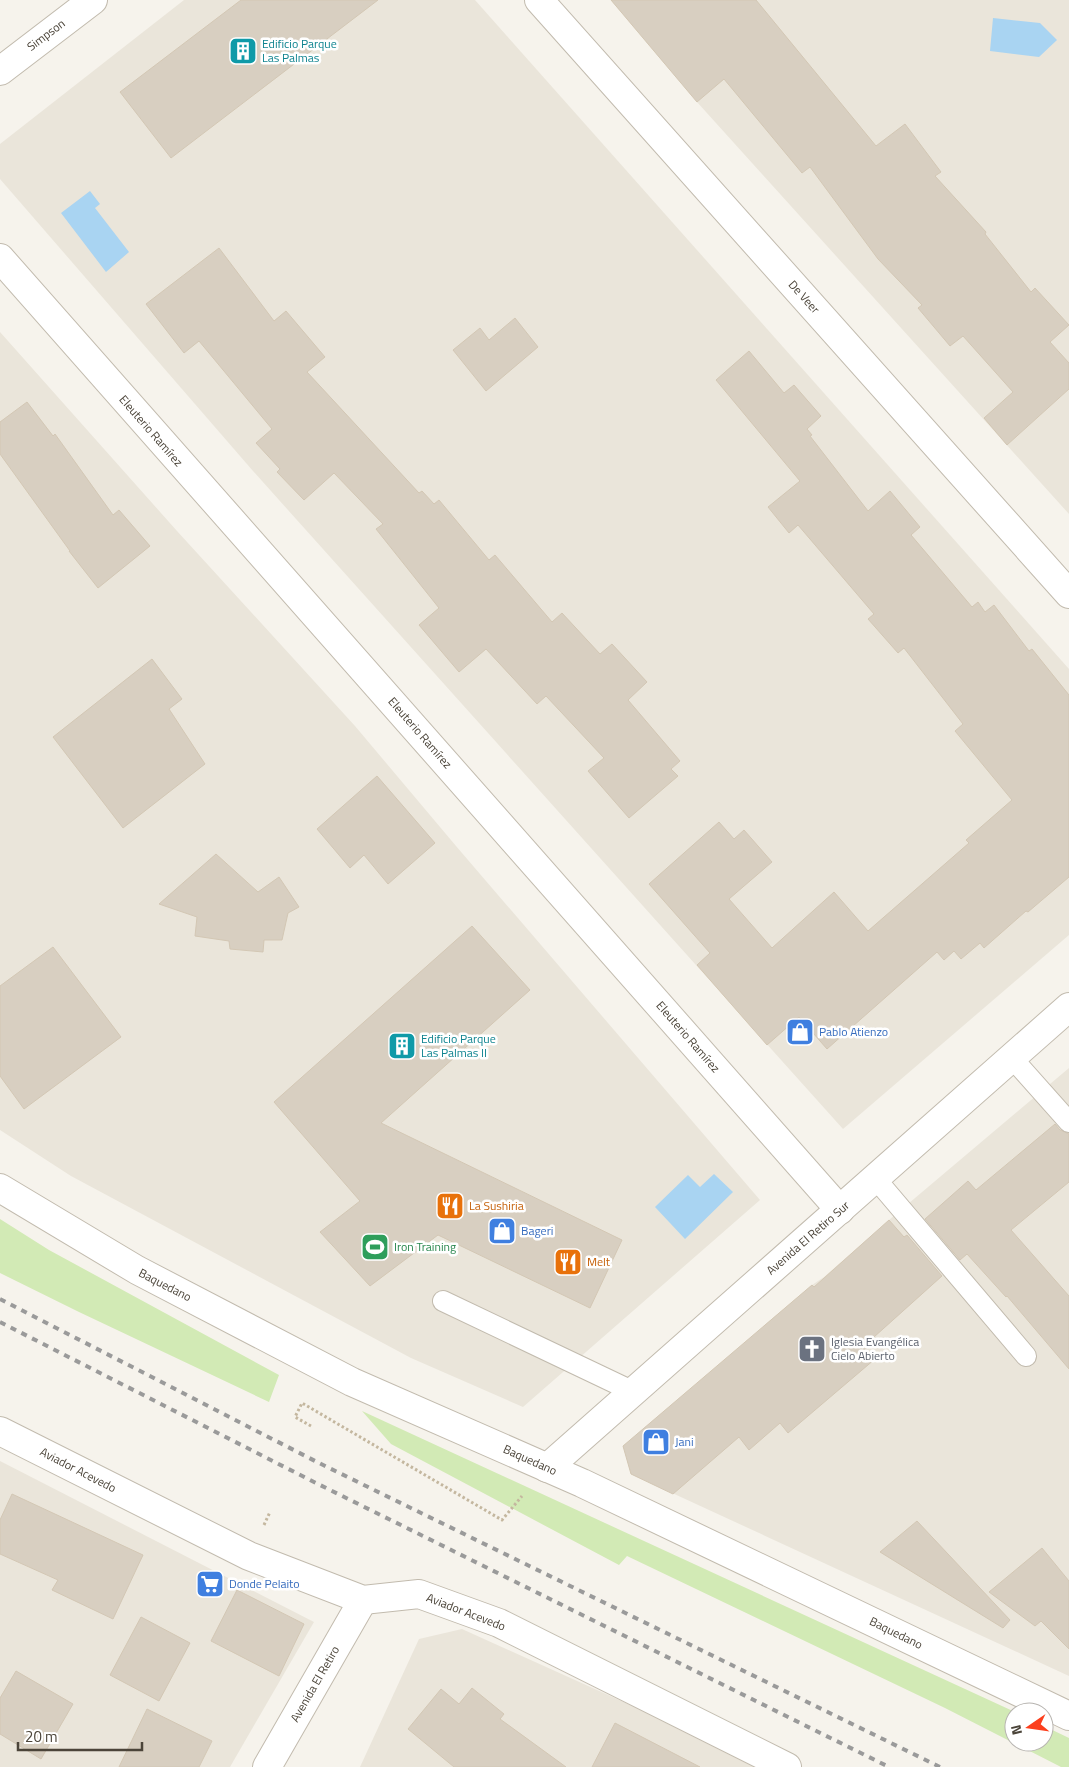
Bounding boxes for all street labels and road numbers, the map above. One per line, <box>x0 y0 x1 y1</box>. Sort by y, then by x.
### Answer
street label: Simpson <box>22 14 69 55</box>
street label: De Veer <box>784 276 825 318</box>
street label: Eleuterio Ramírez <box>115 391 188 471</box>
street label: Eleuterio Ramírez <box>384 693 457 773</box>
street label: Eleuterio Ramírez <box>652 997 725 1077</box>
street label: Avenida El Retiro Sur <box>762 1196 854 1279</box>
street label: Baquedano <box>135 1263 195 1306</box>
street label: Baquedano <box>500 1439 560 1480</box>
street label: Aviador Acevedo <box>37 1442 120 1497</box>
street label: Aviador Acevedo <box>424 1588 509 1635</box>
street label: Baquedano <box>866 1611 926 1654</box>
street label: Avenida El Retiro <box>285 1642 344 1725</box>

